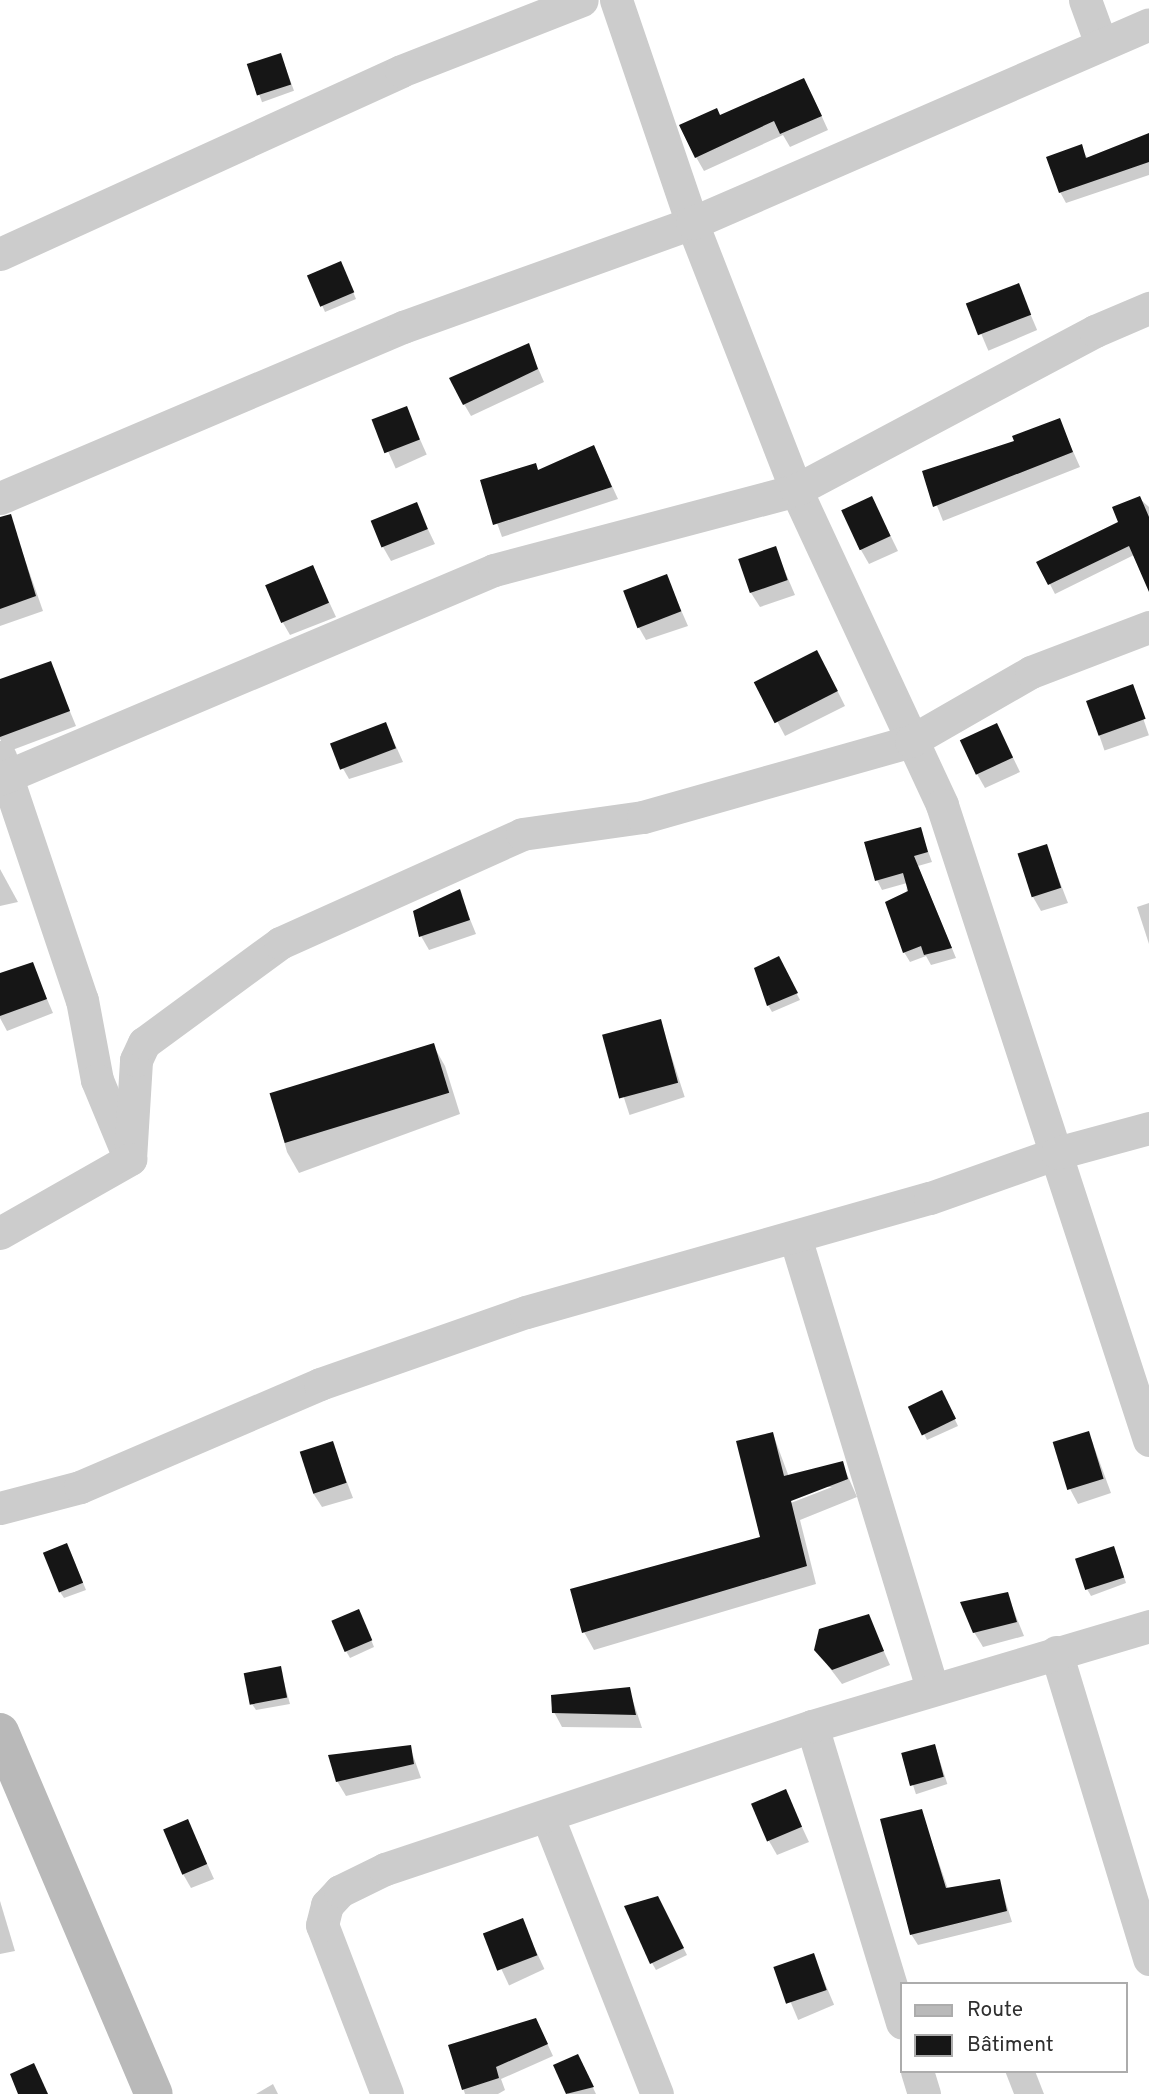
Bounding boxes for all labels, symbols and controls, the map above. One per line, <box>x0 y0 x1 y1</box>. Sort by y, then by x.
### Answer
legend <box>900 1982 1128 2073</box>
text: Route <box>967 1997 1023 2024</box>
text: Bâtiment <box>967 2032 1054 2059</box>

